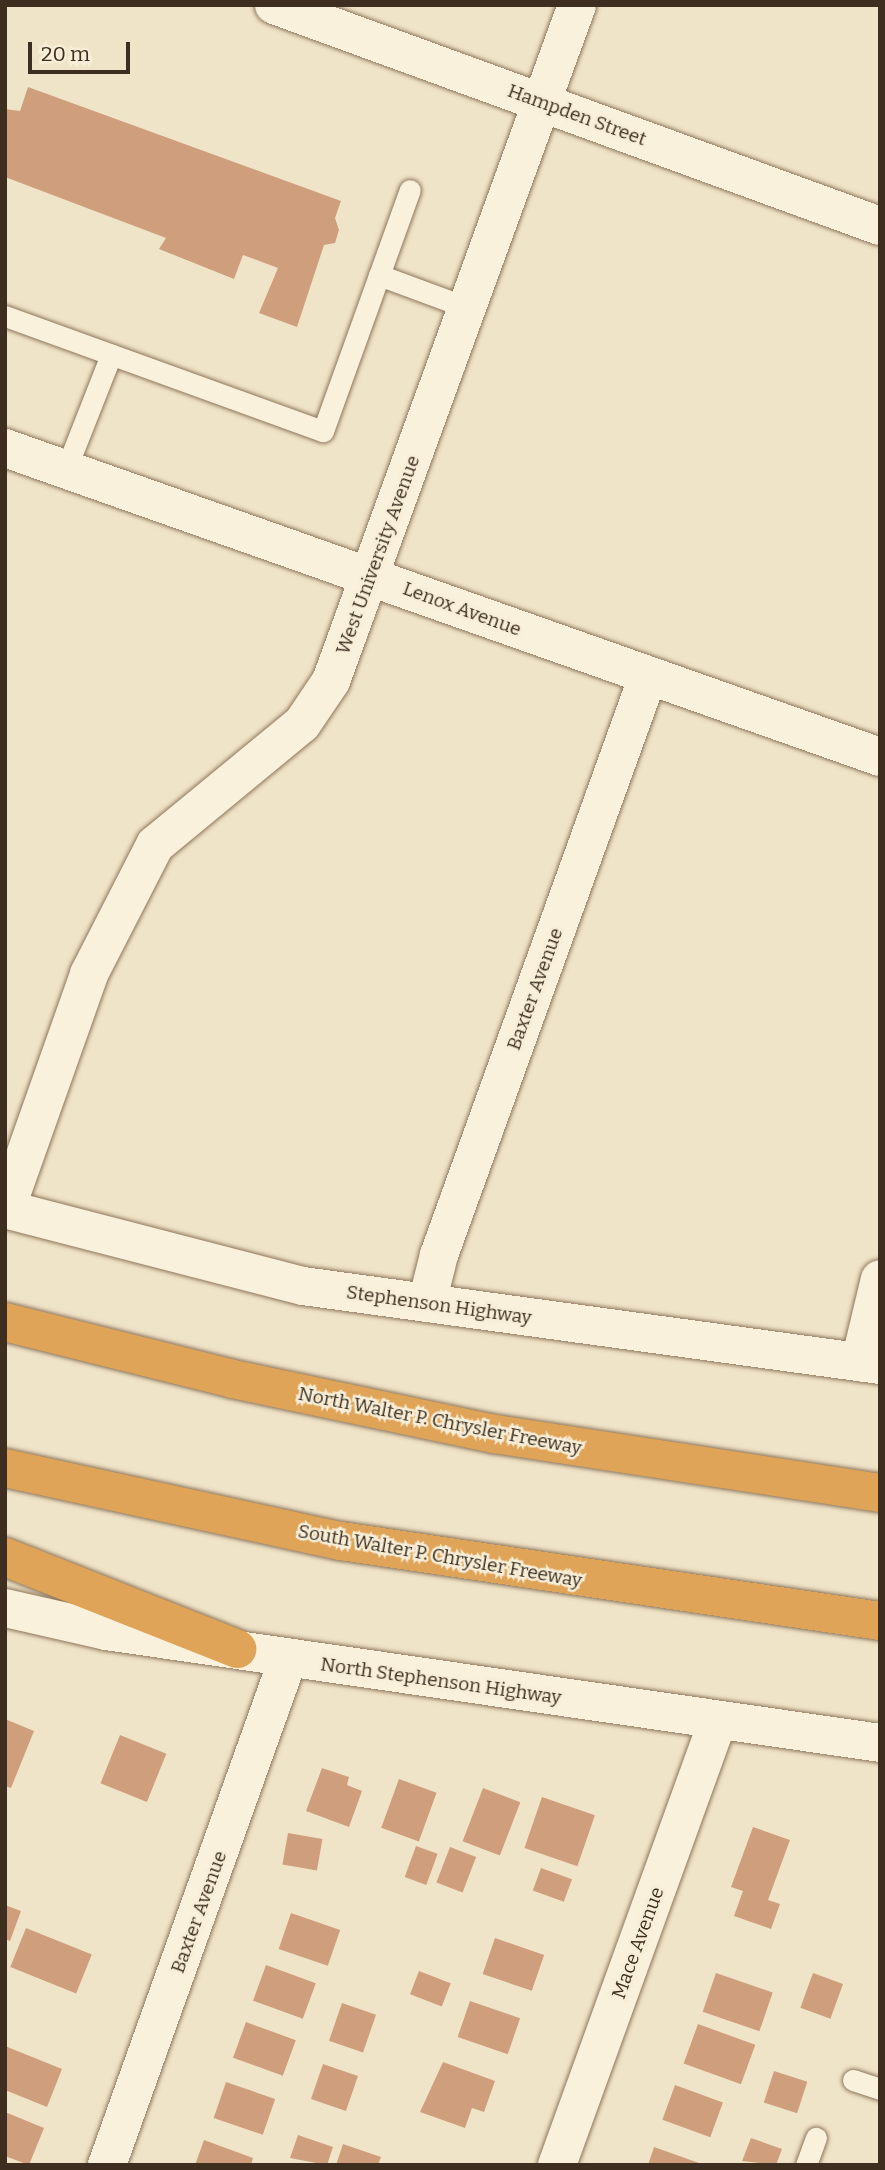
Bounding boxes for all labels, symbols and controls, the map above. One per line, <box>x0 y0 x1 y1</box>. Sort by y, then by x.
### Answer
scale bar <box>32 28 133 72</box>
text: 20 m <box>41 41 90 67</box>
street label: Hampden Street <box>505 79 649 151</box>
street label: West University Avenue <box>331 452 425 658</box>
street label: Lenox Avenue <box>400 577 524 641</box>
street label: Baxter Avenue <box>502 925 568 1053</box>
street label: Stephenson Highway <box>345 1281 533 1329</box>
street label: North Walter P. Chrysler Freeway <box>296 1382 584 1460</box>
street label: South Walter P. Chrysler Freeway <box>296 1520 584 1592</box>
street label: North Stephenson Highway <box>319 1653 563 1709</box>
street label: Baxter Avenue <box>166 1848 232 1976</box>
street label: Mace Avenue <box>607 1884 669 2002</box>

